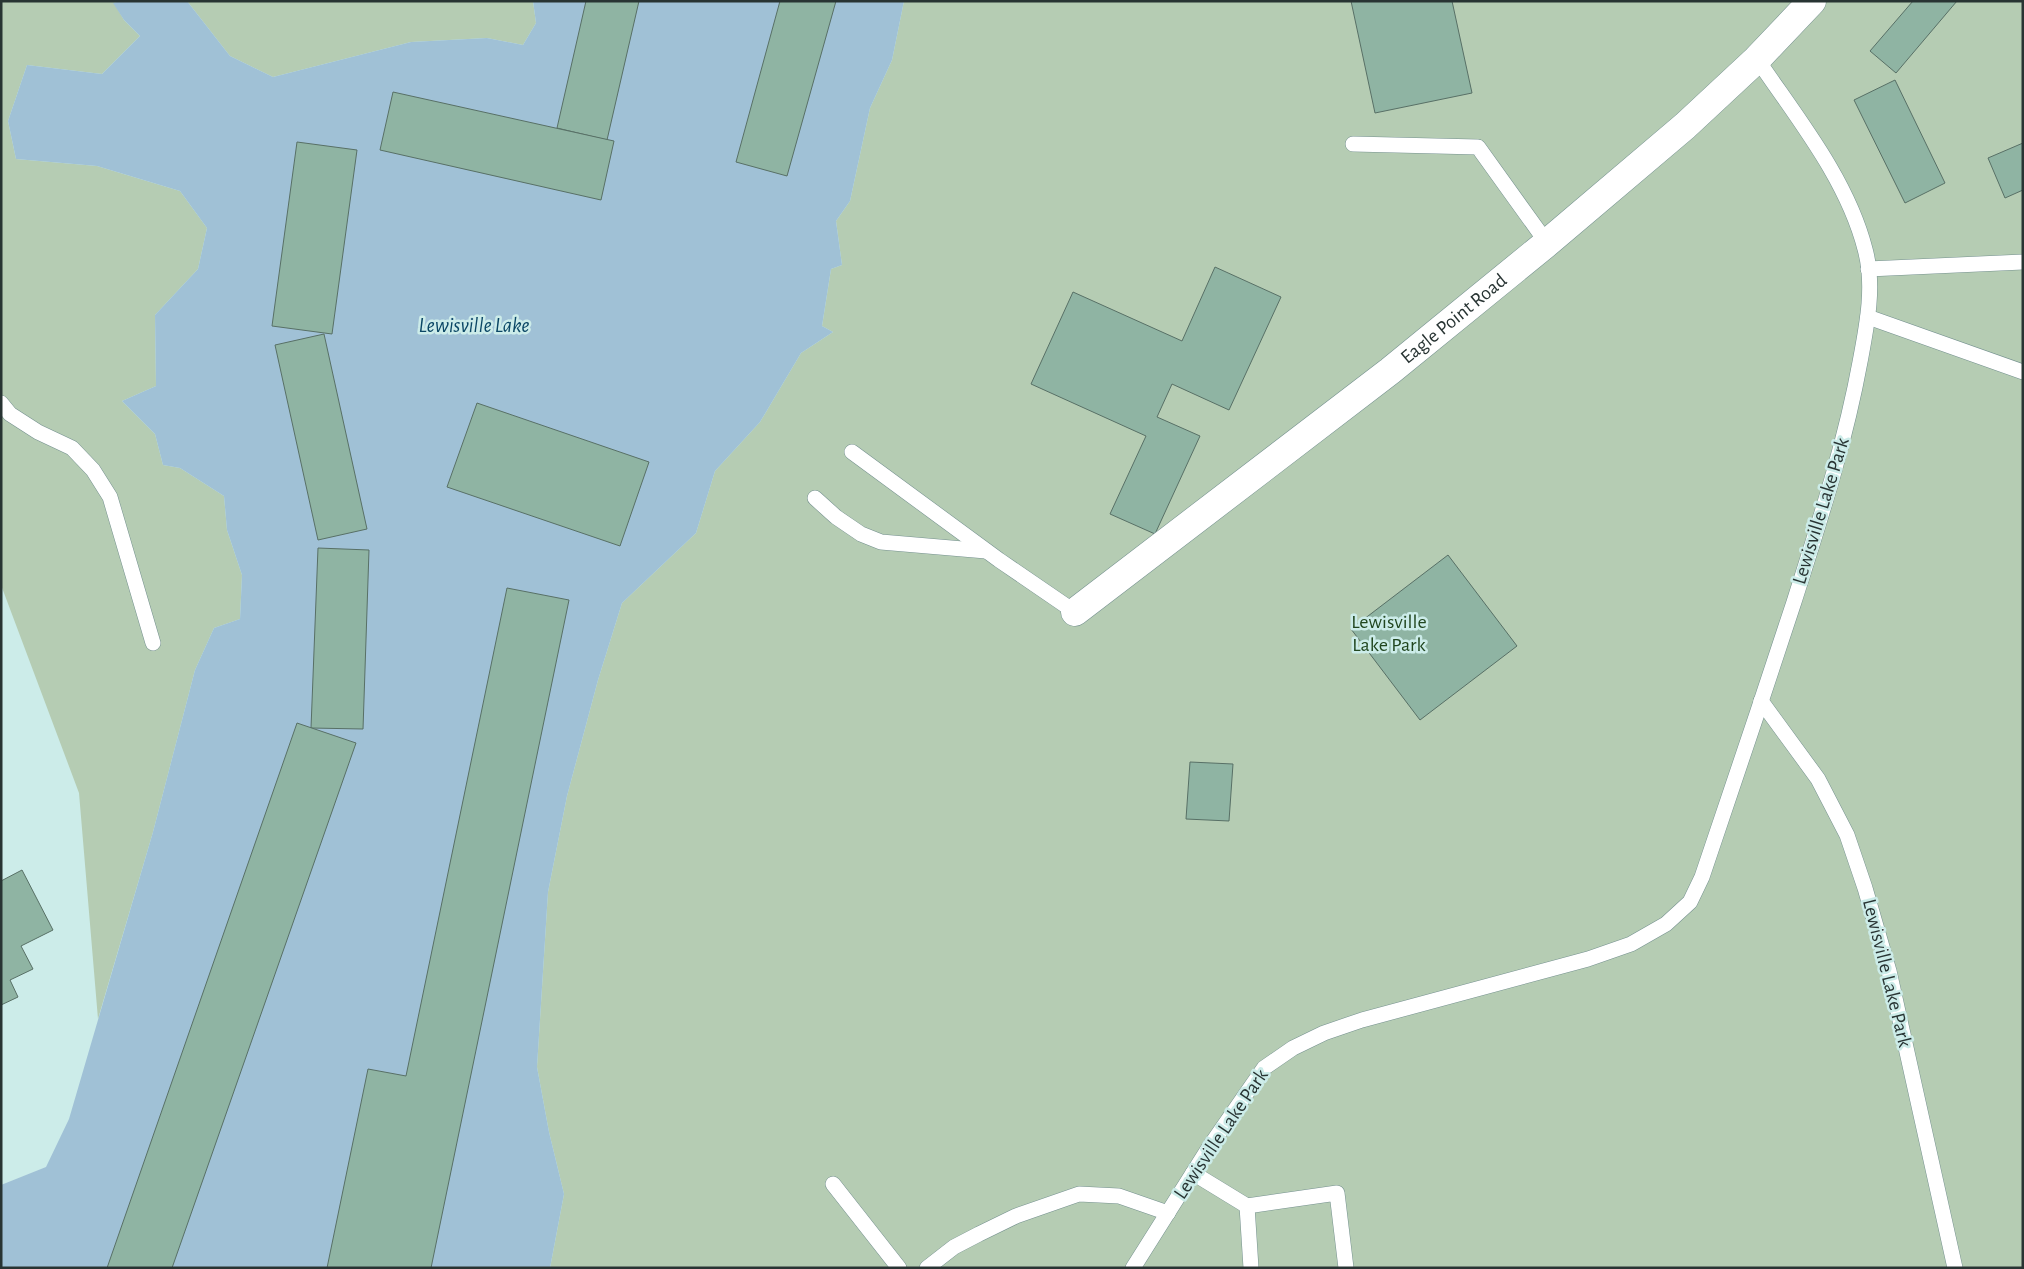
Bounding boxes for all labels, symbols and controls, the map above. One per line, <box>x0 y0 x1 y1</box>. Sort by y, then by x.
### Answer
street label: Eagle Point Road <box>1397 270 1510 368</box>
water label: Lewisville Lake <box>419 315 530 336</box>
street label: Lewisville Lake Park <box>1789 435 1853 587</box>
park label: Lewisville Lake Park <box>1351 612 1427 655</box>
street label: Lewisville Lake Park <box>1859 897 1915 1049</box>
street label: Lewisville Lake Park <box>1170 1065 1272 1203</box>

